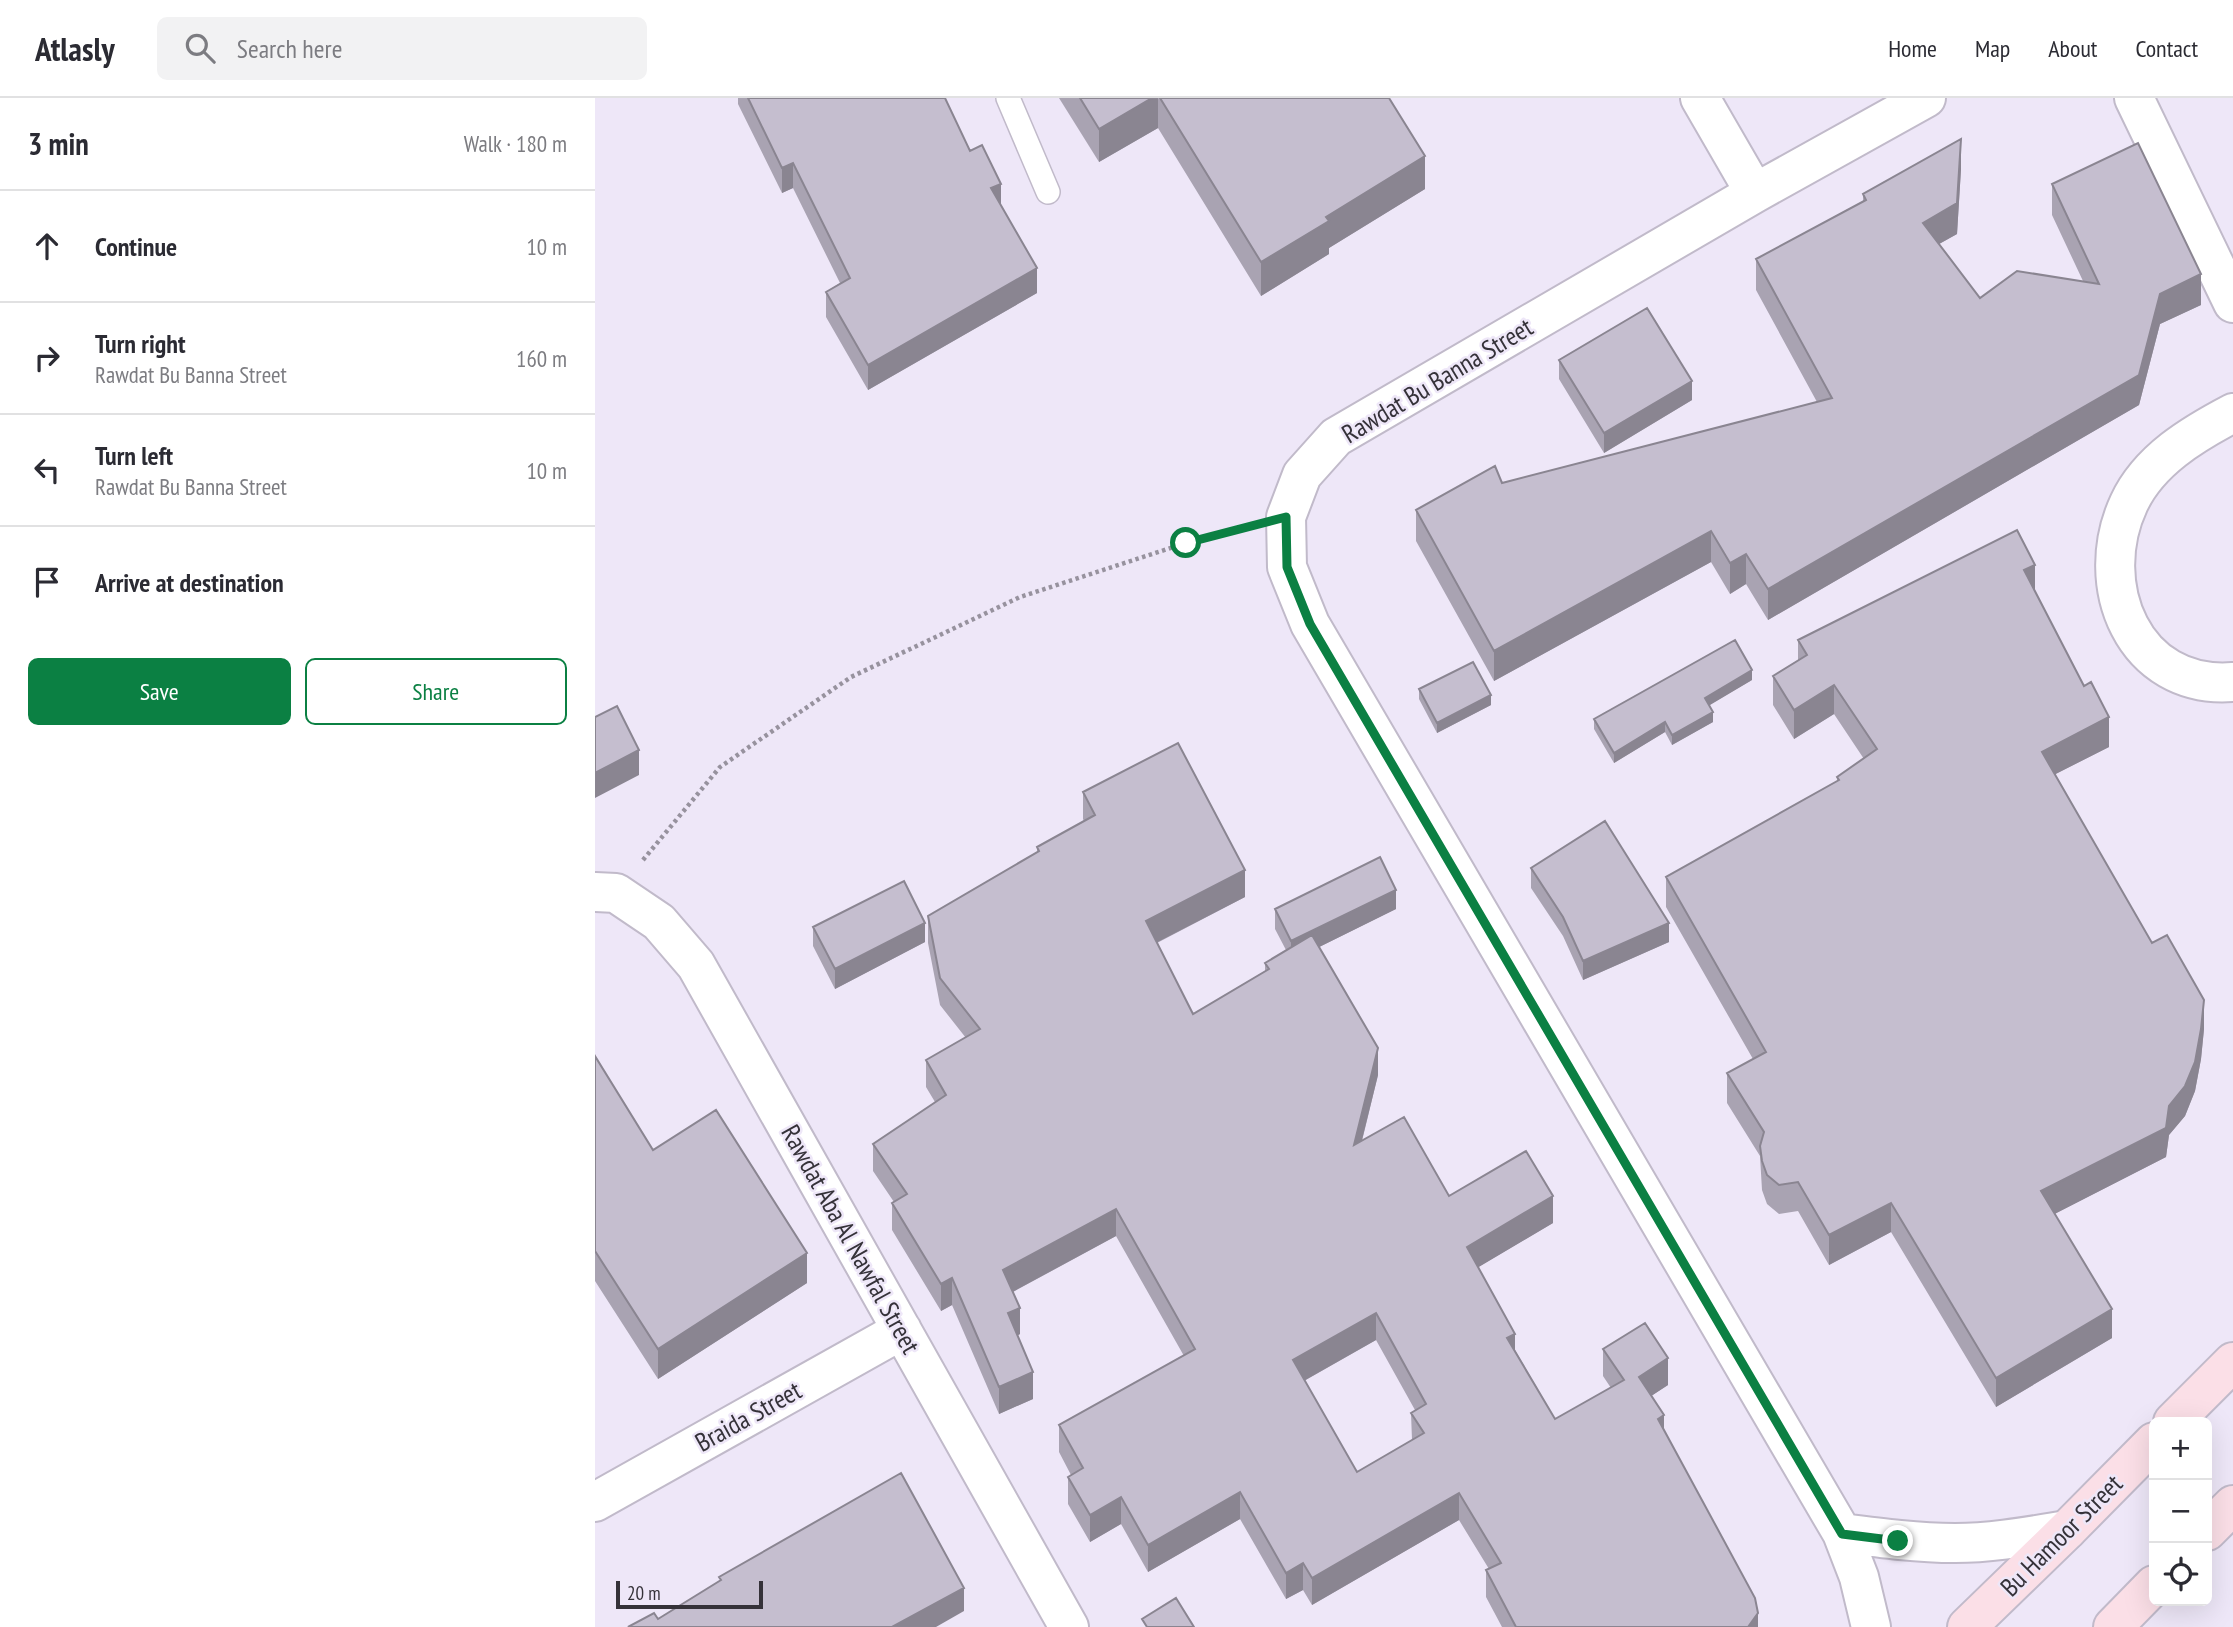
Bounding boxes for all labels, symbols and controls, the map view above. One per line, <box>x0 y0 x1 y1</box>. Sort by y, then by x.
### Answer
search box <box>157 17 647 80</box>
text: Atlasly <box>35 27 115 70</box>
icon: search <box>181 29 219 67</box>
text: Search here <box>237 32 342 65</box>
text: Home <box>1888 33 1937 64</box>
text: Map <box>1975 33 2010 64</box>
text: About <box>2048 33 2097 64</box>
text: Contact <box>2135 33 2198 64</box>
text: 3 min <box>28 124 89 163</box>
text: Walk · 180 m <box>464 129 567 158</box>
icon: ahead <box>28 227 66 265</box>
text: Continue <box>95 230 177 263</box>
text: 10 m <box>526 232 567 261</box>
street label: Rawdat Bu Banna Street <box>1336 310 1538 450</box>
text: Turn right <box>95 327 186 360</box>
icon: right <box>28 339 66 377</box>
text: 160 m <box>516 344 567 373</box>
text: Rawdat Bu Banna Street <box>95 360 287 389</box>
text: Turn left <box>95 439 173 472</box>
icon: left <box>28 451 66 489</box>
text: 10 m <box>526 456 567 485</box>
text: Rawdat Bu Banna Street <box>95 472 287 501</box>
route start <box>1170 527 1201 558</box>
icon: arrive <box>28 563 66 601</box>
text: Arrive at destination <box>95 566 284 599</box>
button: Save <box>28 658 291 725</box>
button: Share <box>305 658 567 725</box>
street label: Rawdat Aba Al Nawfal Street <box>774 1119 928 1359</box>
street label: Braida Street <box>689 1373 807 1459</box>
map controls <box>2149 1417 2212 1606</box>
button: + <box>2149 1417 2212 1480</box>
street label: Bu Hamoor Street <box>1993 1467 2129 1603</box>
button: − <box>2149 1480 2212 1543</box>
route end <box>1882 1525 1913 1556</box>
button: locate <box>2149 1543 2212 1606</box>
scale bar <box>616 1578 763 1610</box>
text: 20 m <box>627 1581 661 1605</box>

